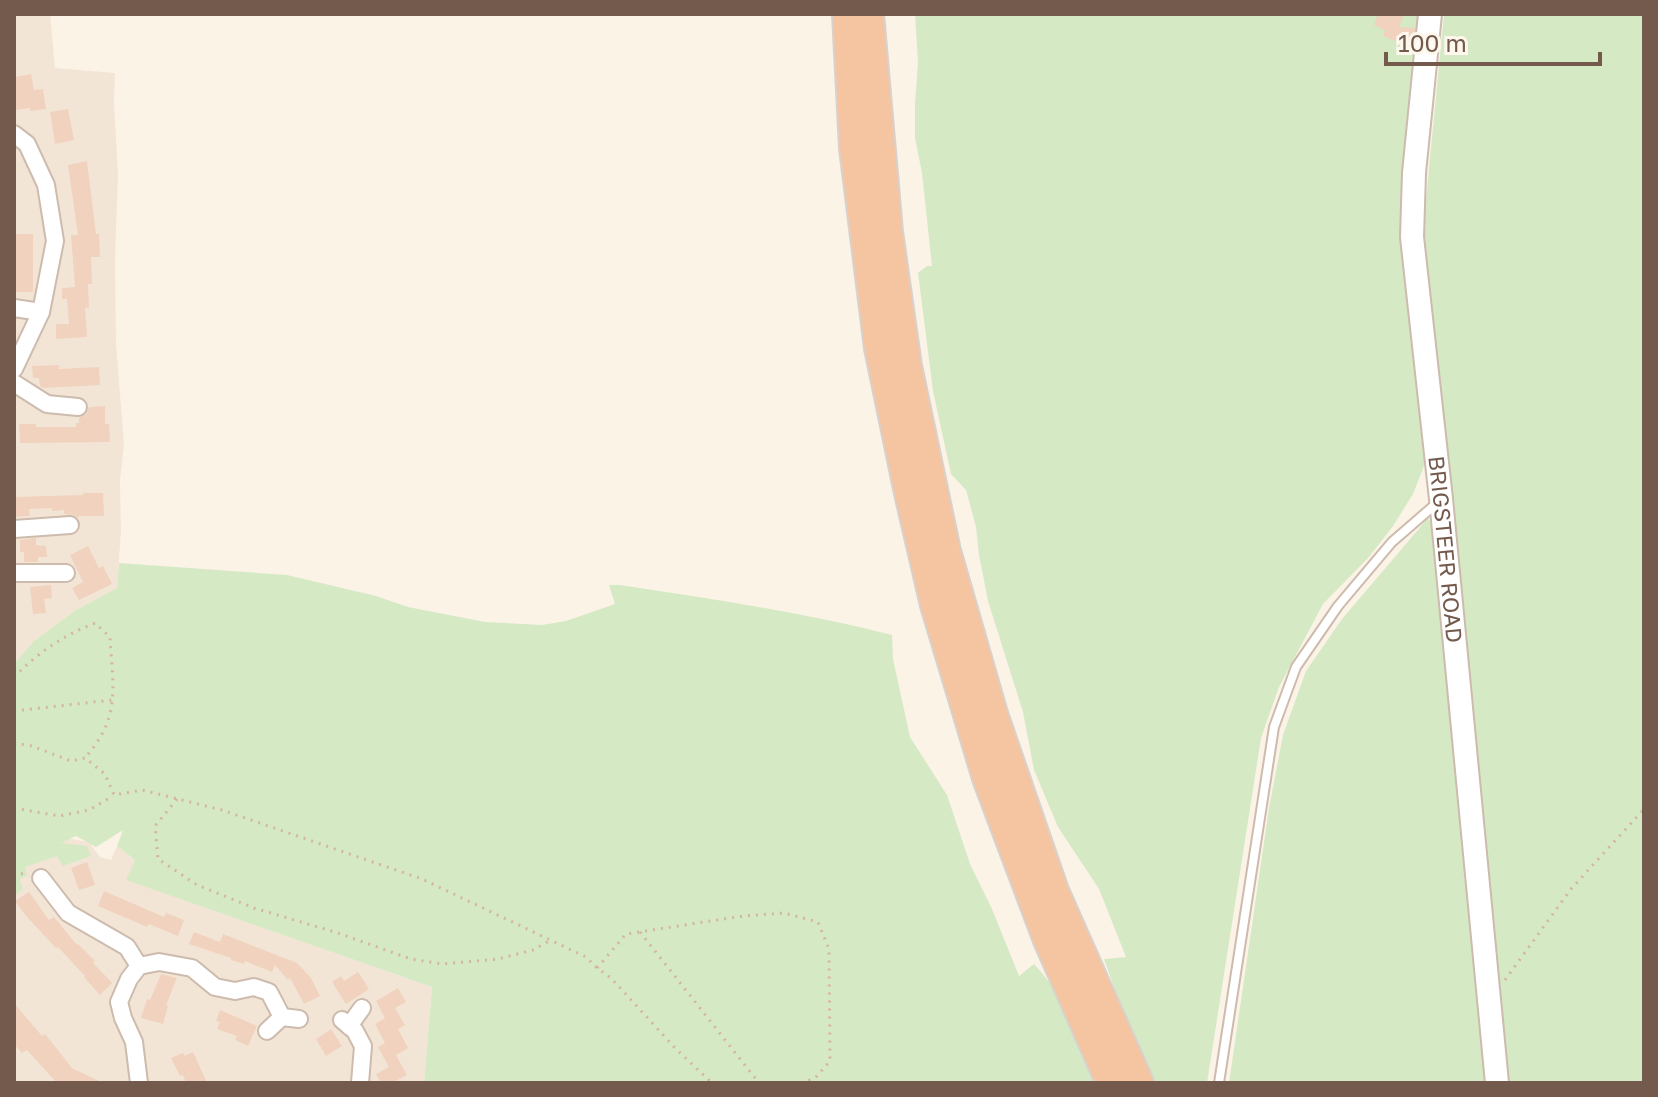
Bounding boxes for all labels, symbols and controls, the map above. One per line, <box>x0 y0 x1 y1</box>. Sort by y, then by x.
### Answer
scale bar <box>1386 16 1600 66</box>
text: 100 m <box>1398 28 1467 57</box>
street label: BRIGSTEER ROAD <box>1423 454 1469 644</box>

